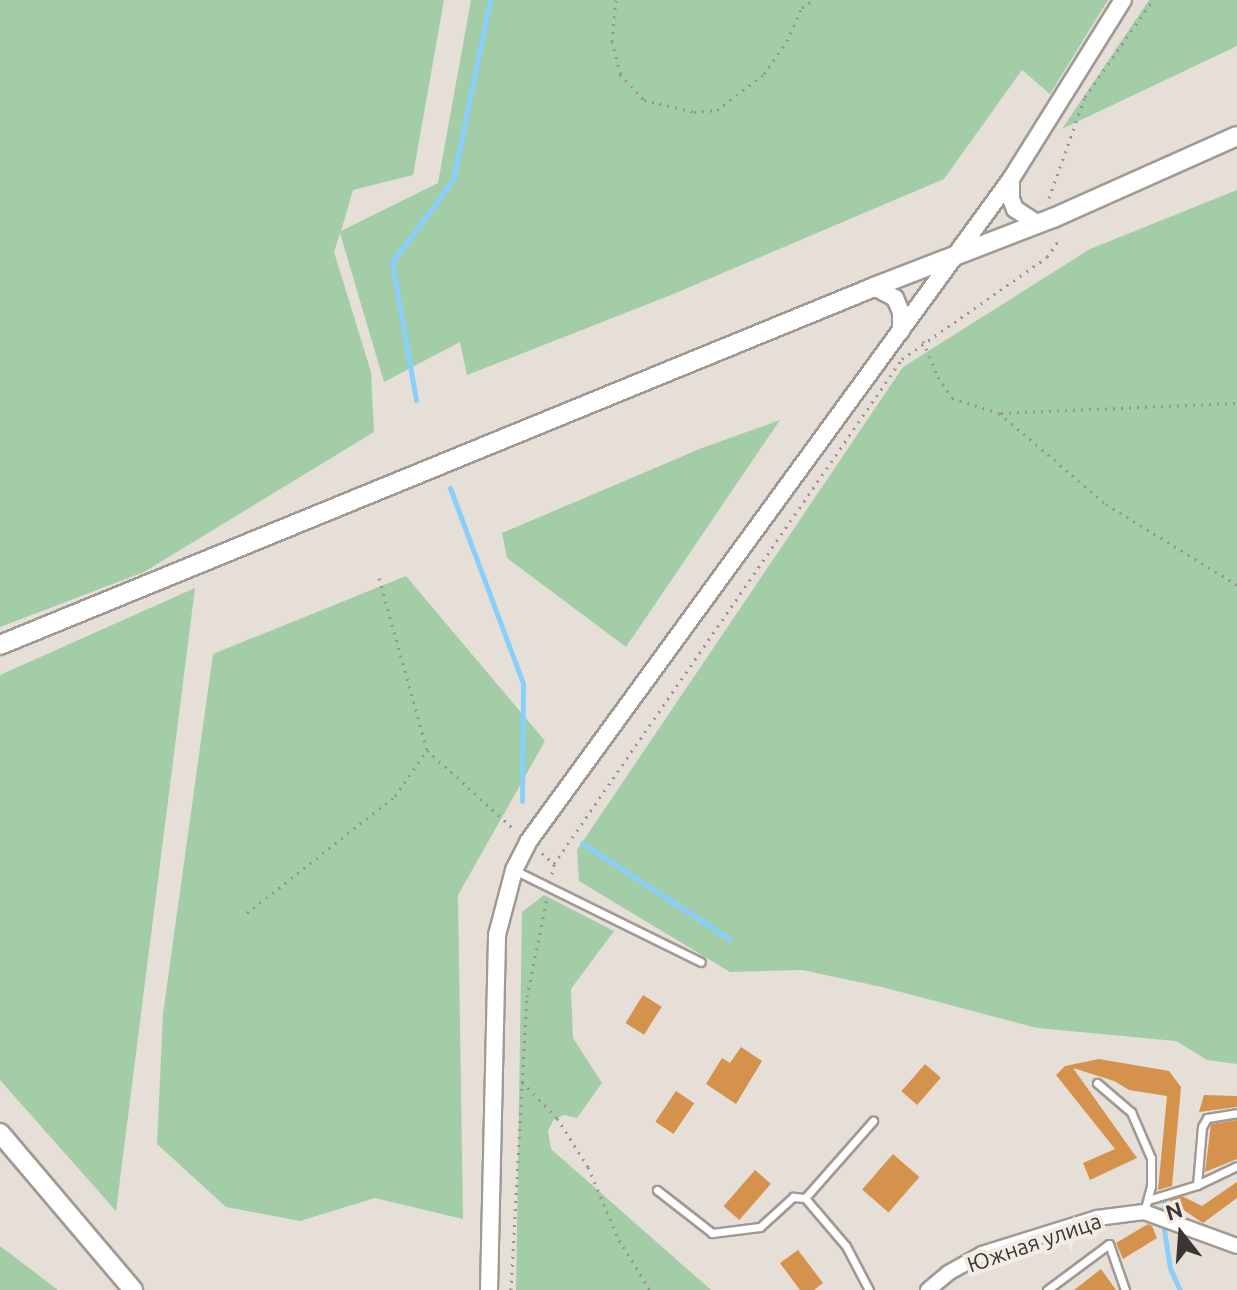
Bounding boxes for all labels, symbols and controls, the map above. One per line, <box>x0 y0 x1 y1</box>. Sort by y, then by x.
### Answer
north arrow <box>1141 1194 1221 1274</box>
text: N <box>1162 1196 1185 1225</box>
street label: Южная улица <box>964 1207 1104 1277</box>

